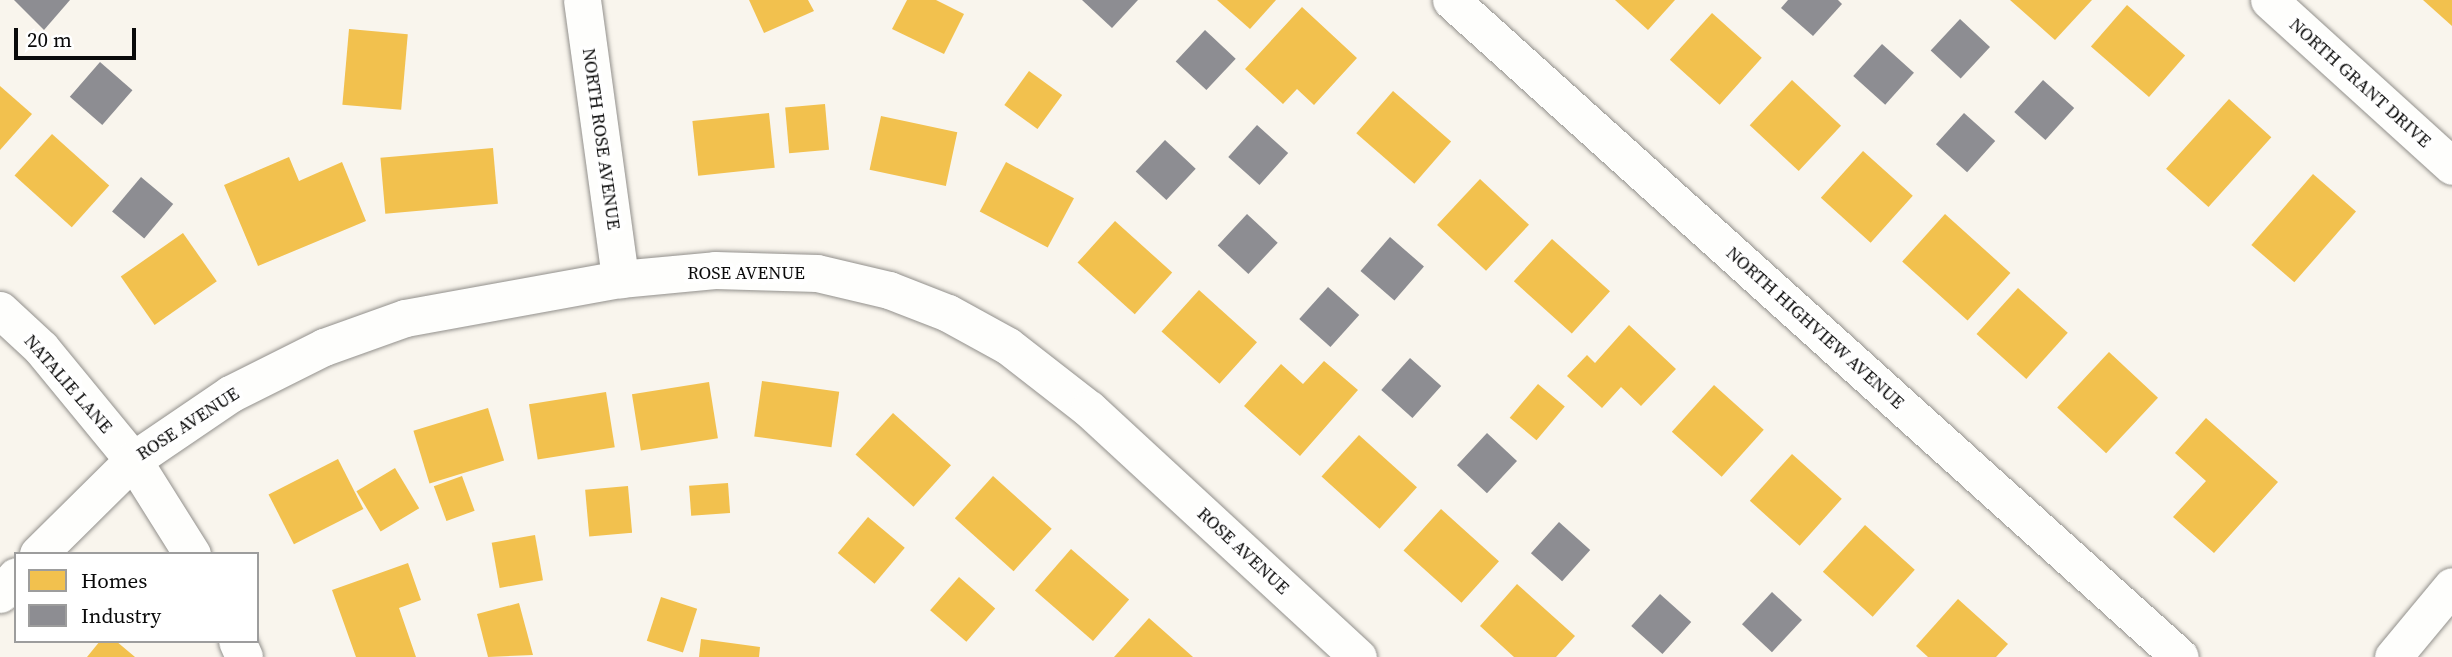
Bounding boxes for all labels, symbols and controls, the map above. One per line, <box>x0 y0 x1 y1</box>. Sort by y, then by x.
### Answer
scale bar <box>18 14 140 58</box>
street label: NORTH GRANT DRIVE <box>2285 14 2435 152</box>
text: 20 m <box>27 25 72 54</box>
street label: NORTH ROSE AVENUE <box>578 47 624 231</box>
street label: NORTH HIGHVIEW AVENUE <box>1721 242 1909 414</box>
street label: ROSE AVENUE <box>687 262 805 284</box>
street label: NATALIE LANE <box>19 330 117 438</box>
street label: ROSE AVENUE <box>133 383 243 465</box>
street label: ROSE AVENUE <box>1193 503 1293 599</box>
legend <box>14 552 259 643</box>
text: Homes <box>81 566 147 595</box>
text: Industry <box>81 601 161 630</box>

